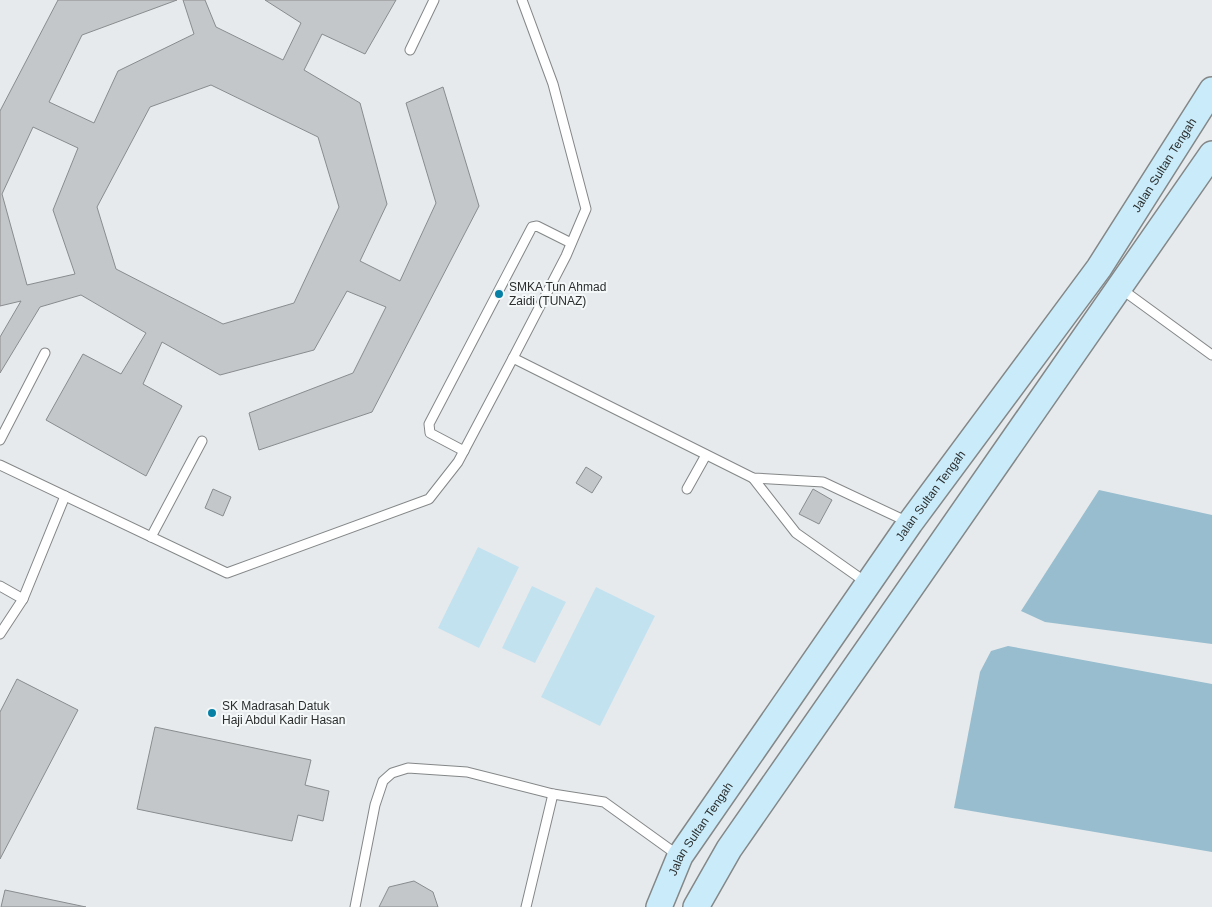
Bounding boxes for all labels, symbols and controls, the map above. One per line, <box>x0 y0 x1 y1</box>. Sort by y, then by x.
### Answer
street label: Jalan Sultan Tengah <box>1129 116 1199 215</box>
place label: SMKA Tun Ahmad Zaidi (TUNAZ) <box>509 280 606 308</box>
marker: SMKA Tun Ahmad Zaidi (TUNAZ) <box>493 288 505 300</box>
street label: Jalan Sultan Tengah <box>893 448 968 544</box>
place label: SK Madrasah Datuk Haji Abdul Kadir Hasan <box>222 699 345 727</box>
marker: SK Madrasah Datuk Haji Abdul Kadir Hasan <box>206 707 218 719</box>
street label: Jalan Sultan Tengah <box>666 779 736 878</box>

